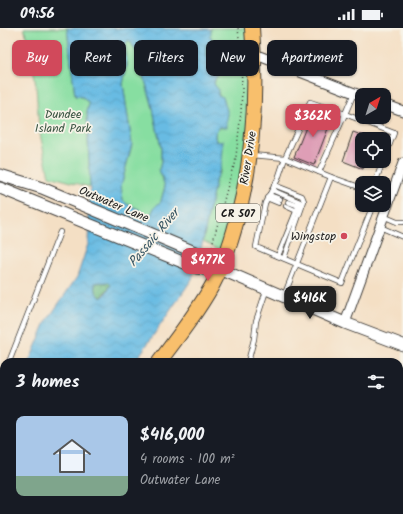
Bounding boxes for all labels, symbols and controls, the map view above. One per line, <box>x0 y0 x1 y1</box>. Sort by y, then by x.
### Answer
text: 09:56 <box>20 2 55 26</box>
chip: Buy <box>12 40 62 76</box>
chip: Rent <box>70 40 126 76</box>
chip: Filters <box>134 40 198 76</box>
chip: New <box>206 40 259 76</box>
chip: Apartment <box>267 40 357 76</box>
north arrow <box>355 88 391 124</box>
map controls <box>355 88 391 212</box>
pin: $362K <box>285 104 341 138</box>
park label: Dundee Island Park <box>35 105 92 138</box>
text: $362K <box>294 106 332 127</box>
street label: River Drive <box>235 129 262 186</box>
button: locate <box>355 132 391 168</box>
button: layers <box>355 176 391 212</box>
street label: Outwater Lane <box>76 181 152 228</box>
water label: Passaic River <box>123 202 187 272</box>
road number: CR 507 <box>216 204 260 222</box>
place label: Wingstop <box>291 227 336 246</box>
marker: Wingstop <box>339 231 349 241</box>
pin: $477K <box>180 248 236 282</box>
text: $477K <box>191 250 225 271</box>
pin: $416K <box>282 286 338 320</box>
text: $416K <box>293 288 327 309</box>
text: 3 homes <box>16 369 79 396</box>
icon: filters <box>365 371 387 393</box>
text: $416,000 <box>140 422 204 449</box>
icon: home <box>48 432 96 480</box>
text: 4 rooms · 100 m² <box>140 449 235 470</box>
text: Outwater Lane <box>140 470 220 491</box>

